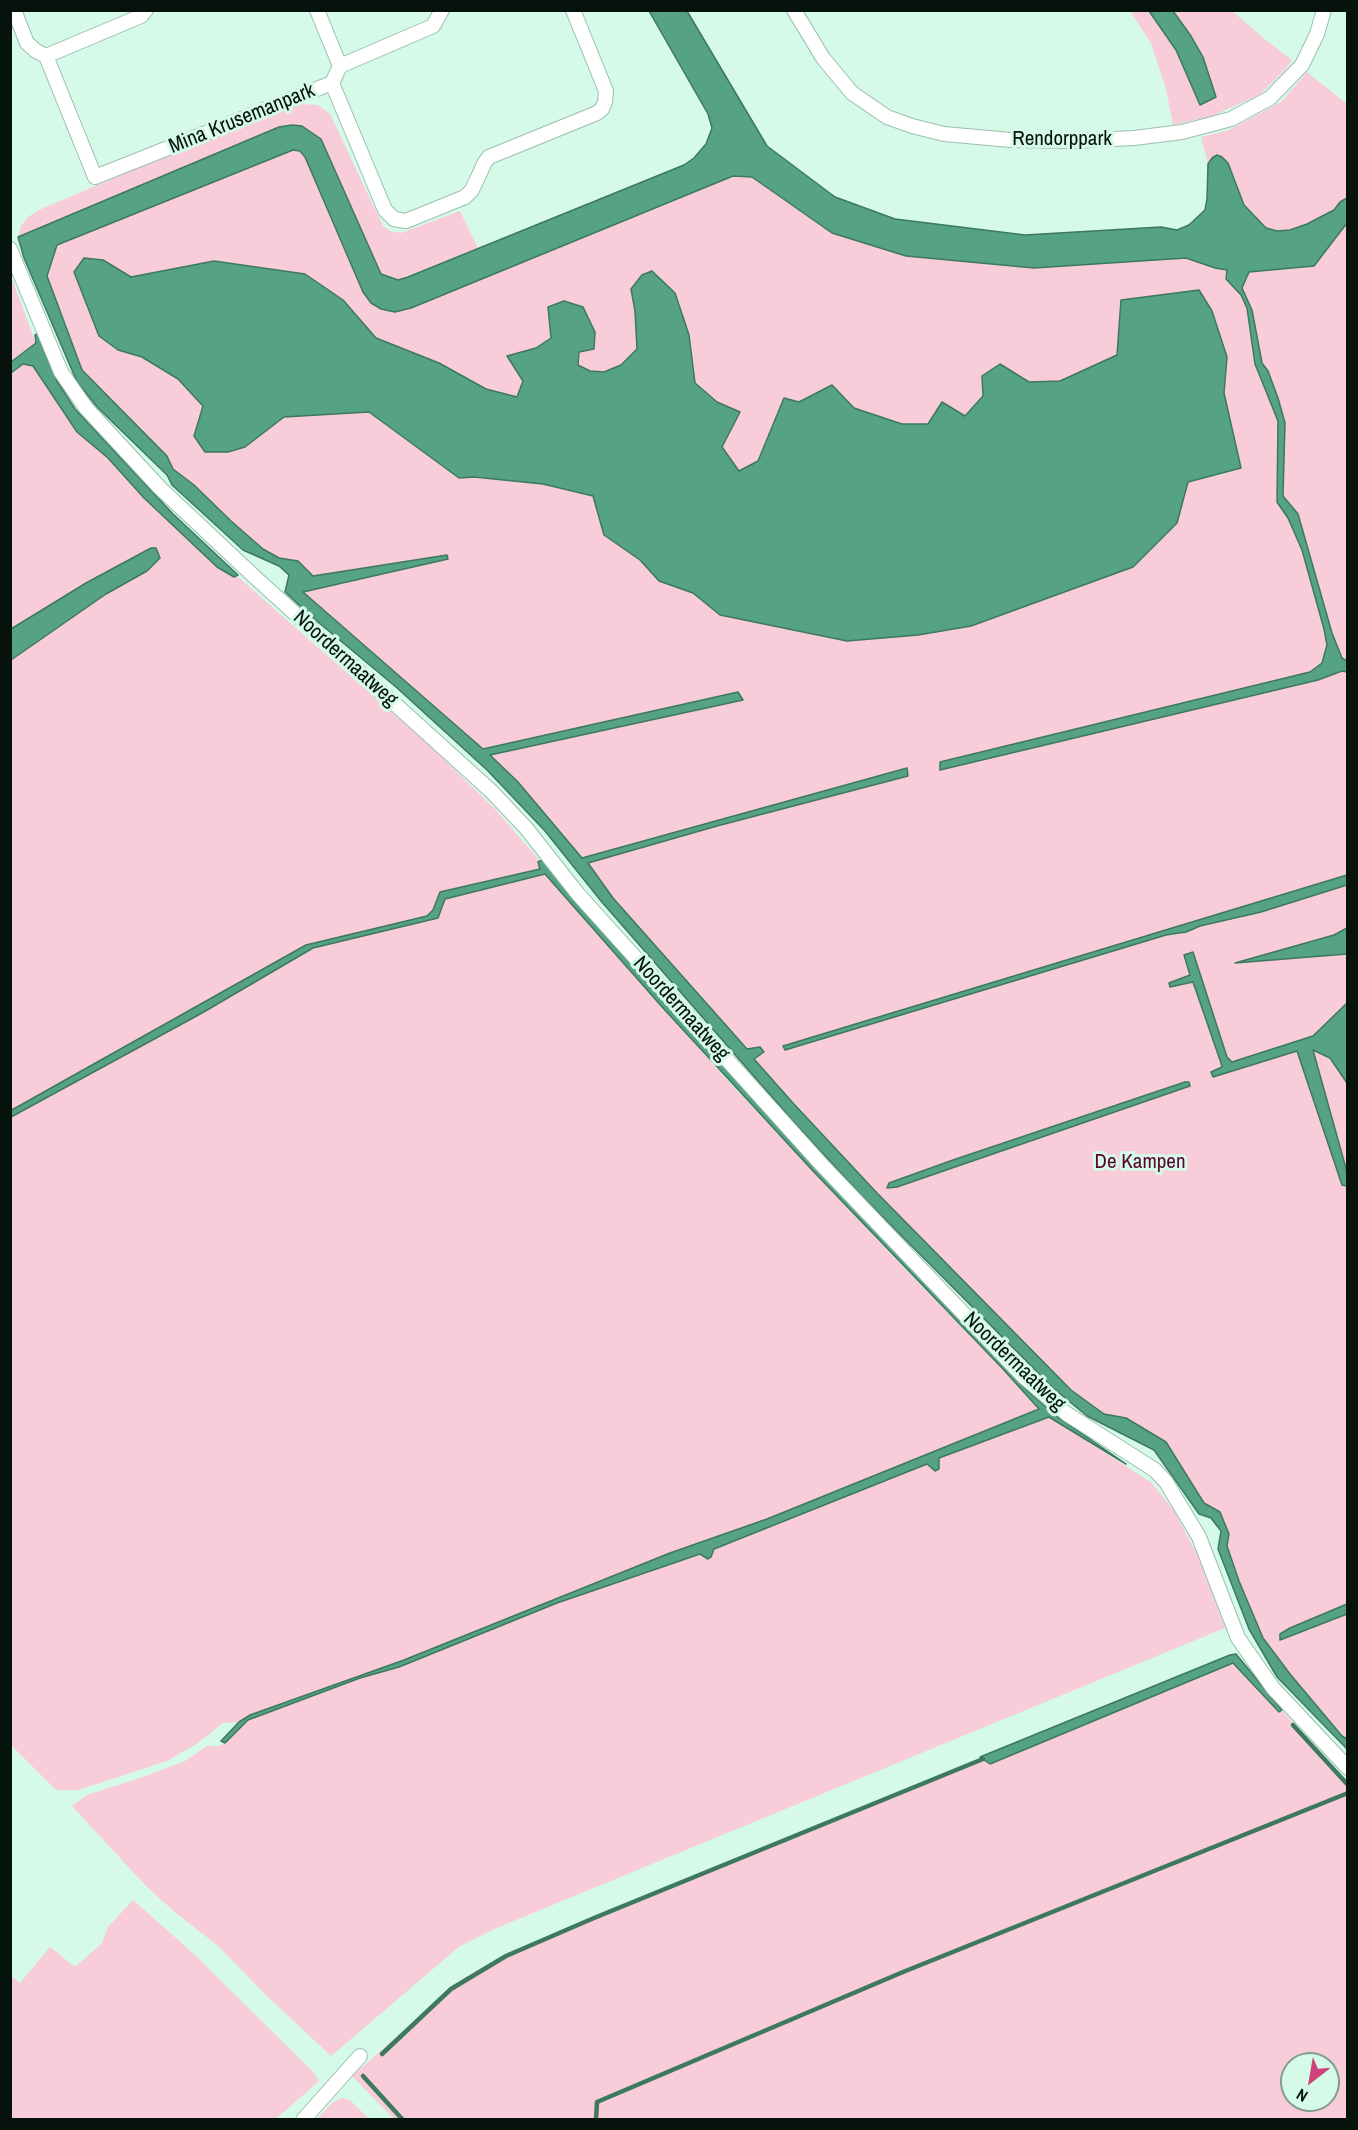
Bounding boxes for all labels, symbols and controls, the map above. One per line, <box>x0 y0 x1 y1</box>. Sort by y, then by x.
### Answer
street label: Mina Krusemanpark <box>165 78 319 160</box>
street label: Rendorppark <box>1012 126 1112 152</box>
street label: Noordermaatweg <box>287 605 403 713</box>
street label: Noordermaatweg <box>627 951 735 1067</box>
park label: De Kampen <box>1095 1149 1185 1175</box>
street label: Noordermaatweg <box>958 1307 1070 1417</box>
north arrow <box>1280 2052 1340 2112</box>
text: N <box>1292 2084 1311 2108</box>

